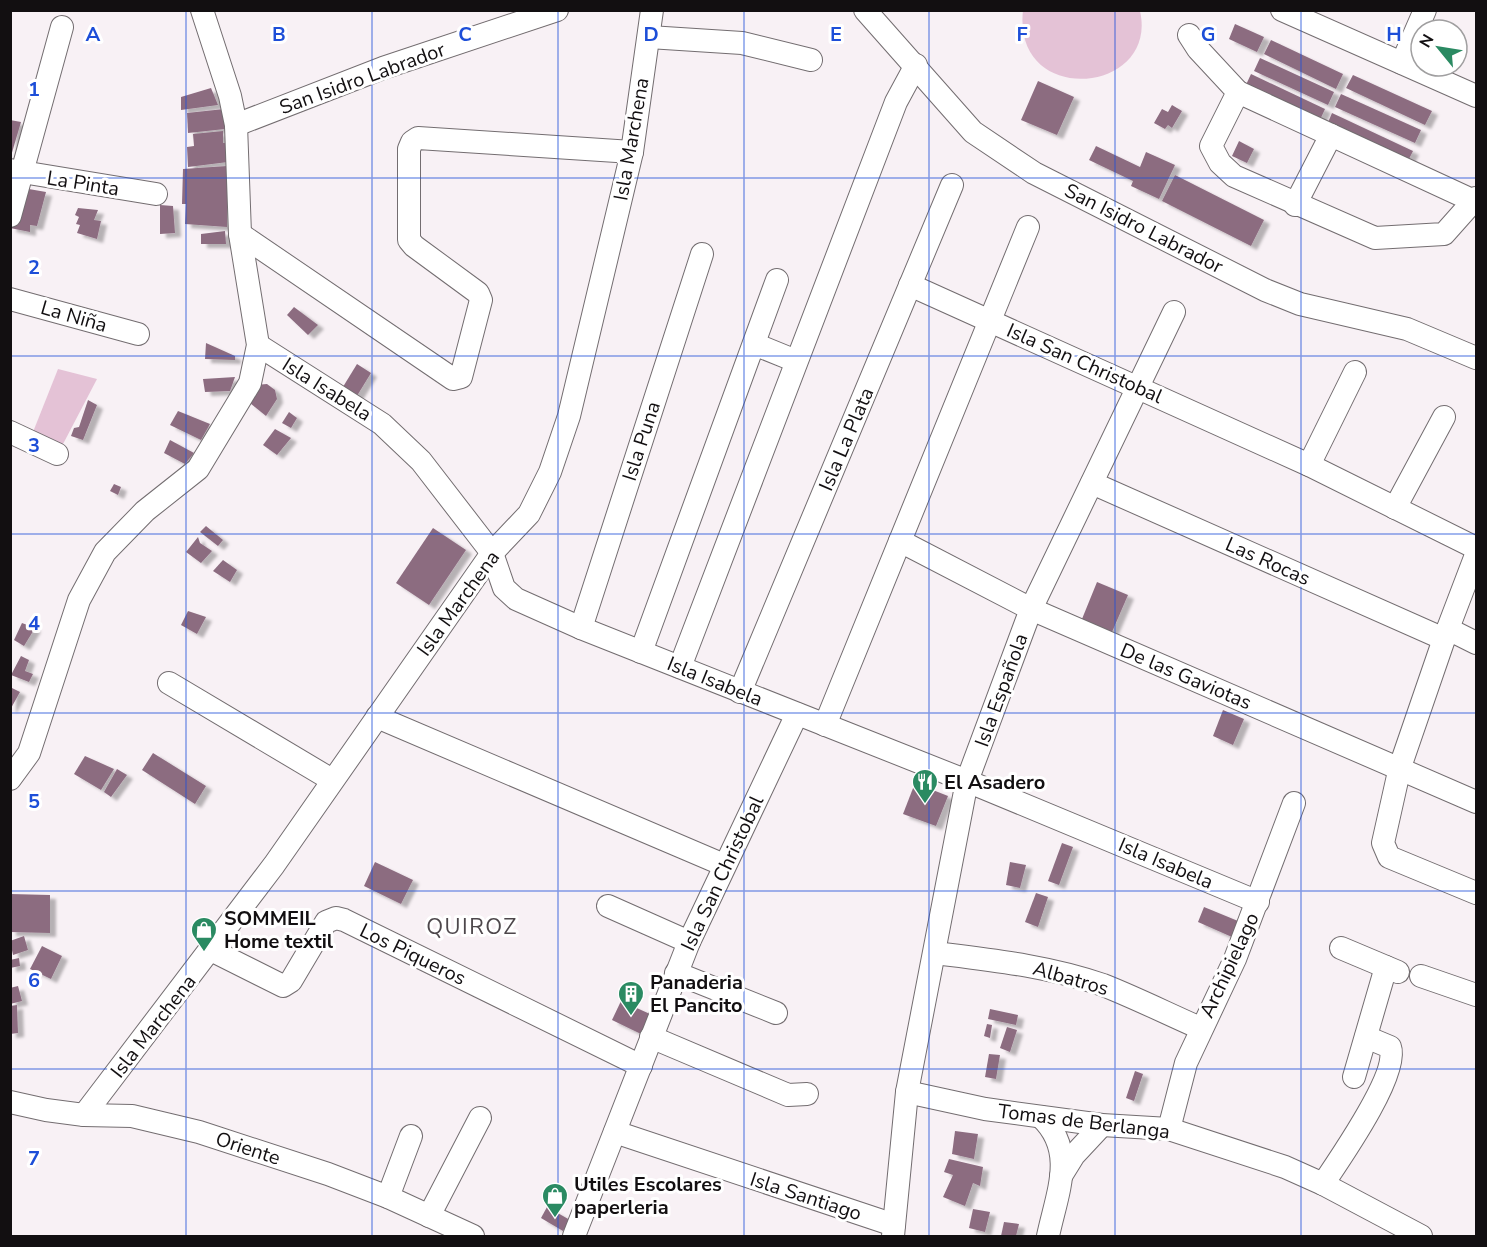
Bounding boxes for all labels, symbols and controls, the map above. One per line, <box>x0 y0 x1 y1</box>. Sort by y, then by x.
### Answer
north arrow <box>1409 18 1469 78</box>
text: A <box>86 21 101 48</box>
text: B <box>272 21 286 48</box>
text: C <box>458 21 472 48</box>
text: D <box>643 21 659 48</box>
text: E <box>830 21 842 48</box>
text: F <box>1016 21 1028 48</box>
text: G <box>1201 21 1215 48</box>
text: H <box>1386 21 1402 48</box>
text: N <box>1414 30 1439 52</box>
street label: San Isidro Labrador <box>276 36 449 121</box>
text: 1 <box>28 76 40 103</box>
street label: Isla Marchena <box>607 76 656 203</box>
street label: La Pinta <box>45 164 121 203</box>
street label: San Isidro Labrador <box>1060 177 1228 280</box>
text: 2 <box>28 254 40 281</box>
street label: La Niña <box>37 294 110 339</box>
street label: Isla San Christobal <box>1003 317 1167 410</box>
street label: Isla Isabela <box>277 351 377 428</box>
street label: Isla La Plata <box>813 383 880 495</box>
street label: Isla Puna <box>616 398 667 484</box>
text: 3 <box>28 432 40 459</box>
street label: Las Rocas <box>1221 531 1314 592</box>
street label: Isla Marchena <box>411 545 506 662</box>
text: 4 <box>28 610 40 637</box>
street label: Isla Española <box>968 630 1034 751</box>
street label: De las Gaviotas <box>1116 637 1256 716</box>
street label: Isla Isabela <box>663 650 766 713</box>
restaurant icon: El Asadero <box>910 767 940 805</box>
place label: El Asadero <box>944 769 1045 796</box>
text: 5 <box>28 788 40 815</box>
street label: Isla San Christobal <box>675 791 770 955</box>
street label: Isla Isabela <box>1114 831 1217 896</box>
place label: SOMMEIL Home textil <box>224 905 334 955</box>
street label: Archipielago <box>1193 908 1266 1022</box>
district label: QUIROZ <box>426 912 518 942</box>
shop icon: SOMMEIL Home textil <box>189 915 219 953</box>
street label: Los Piqueros <box>355 917 470 992</box>
street label: Albatros <box>1030 955 1112 1002</box>
text: 6 <box>28 967 40 994</box>
street label: Isla Marchena <box>104 969 202 1084</box>
place label: Panaderia El Pancito <box>650 969 743 1019</box>
building icon: Panaderia El Pancito <box>616 979 646 1017</box>
street label: Tomas de Berlanga <box>996 1098 1171 1145</box>
street label: Oriente <box>212 1125 284 1172</box>
text: 7 <box>28 1145 40 1172</box>
street label: Isla Santiago <box>747 1166 865 1227</box>
place label: Utiles Escolares paperleria <box>574 1171 722 1221</box>
shop icon: Utiles Escolares paperleria <box>540 1181 570 1219</box>

